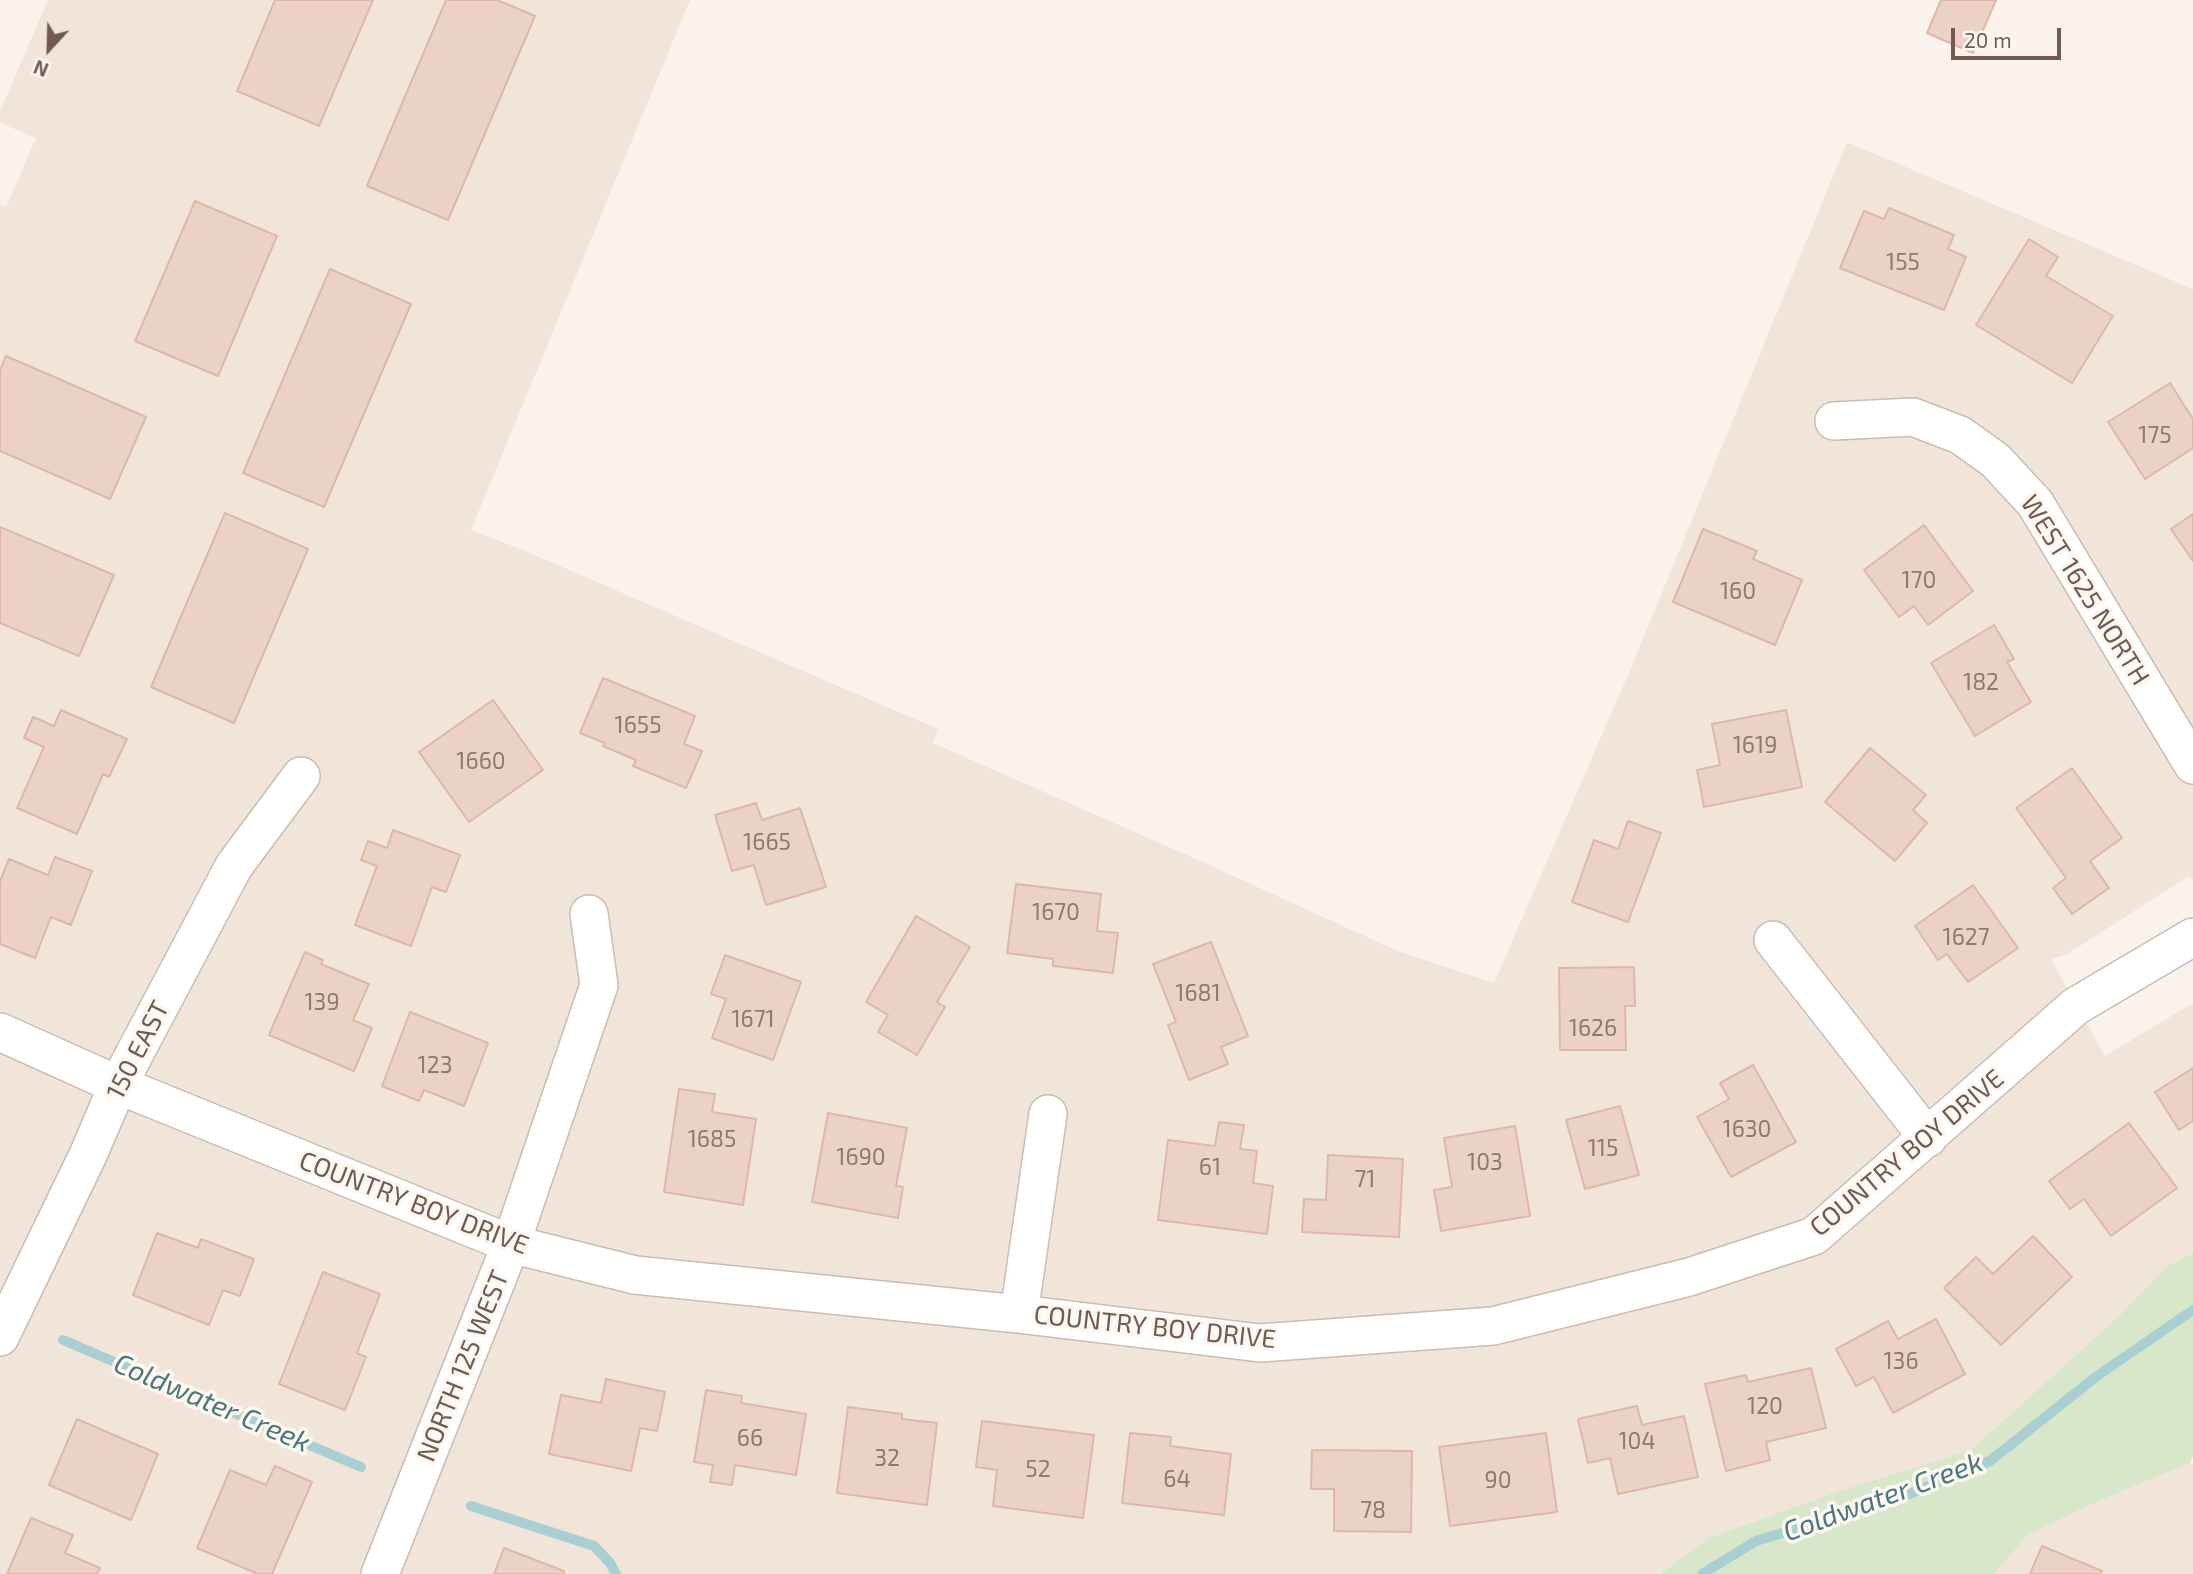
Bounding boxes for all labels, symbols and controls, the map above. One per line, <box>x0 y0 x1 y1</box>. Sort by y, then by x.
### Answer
north arrow <box>14 14 84 84</box>
scale bar <box>1955 14 2065 58</box>
text: 20 m <box>1964 27 2012 52</box>
text: N <box>30 56 52 82</box>
house number: 155 <box>1886 248 1920 276</box>
house number: 175 <box>2138 421 2172 449</box>
street label: WEST 1625 NORTH <box>2014 489 2156 691</box>
house number: 170 <box>1902 566 1936 594</box>
house number: 160 <box>1720 577 1756 605</box>
house number: 182 <box>1963 668 1999 696</box>
house number: 1655 <box>615 711 661 739</box>
house number: 1619 <box>1733 731 1777 759</box>
house number: 1660 <box>456 747 506 775</box>
house number: 1665 <box>743 828 791 856</box>
house number: 1670 <box>1032 898 1080 926</box>
house number: 1627 <box>1942 923 1990 951</box>
house number: 1681 <box>1175 979 1221 1007</box>
house number: 139 <box>304 988 340 1016</box>
street label: 150 EAST <box>100 996 176 1104</box>
house number: 1671 <box>731 1005 775 1033</box>
house number: 1626 <box>1569 1014 1617 1042</box>
house number: 123 <box>418 1051 452 1079</box>
street label: COUNTRY BOY DRIVE <box>1804 1063 2010 1243</box>
house number: 1630 <box>1723 1115 1771 1143</box>
house number: 1685 <box>688 1125 736 1153</box>
house number: 115 <box>1588 1134 1618 1162</box>
house number: 1690 <box>836 1143 886 1171</box>
street label: COUNTRY BOY DRIVE <box>295 1145 533 1261</box>
house number: 103 <box>1467 1148 1503 1176</box>
house number: 61 <box>1199 1153 1221 1181</box>
house number: 71 <box>1355 1165 1375 1193</box>
street label: NORTH 125 WEST <box>410 1266 516 1466</box>
street label: COUNTRY BOY DRIVE <box>1032 1299 1278 1355</box>
water label: Coldwater Creek <box>109 1347 315 1459</box>
house number: 136 <box>1883 1347 1919 1375</box>
house number: 120 <box>1747 1392 1783 1420</box>
house number: 66 <box>737 1424 763 1452</box>
house number: 104 <box>1618 1427 1656 1455</box>
house number: 32 <box>874 1444 900 1472</box>
water label: Coldwater Creek <box>1779 1445 1987 1549</box>
house number: 52 <box>1025 1455 1051 1483</box>
house number: 64 <box>1163 1465 1191 1493</box>
house number: 90 <box>1484 1466 1512 1494</box>
house number: 78 <box>1360 1496 1386 1524</box>

